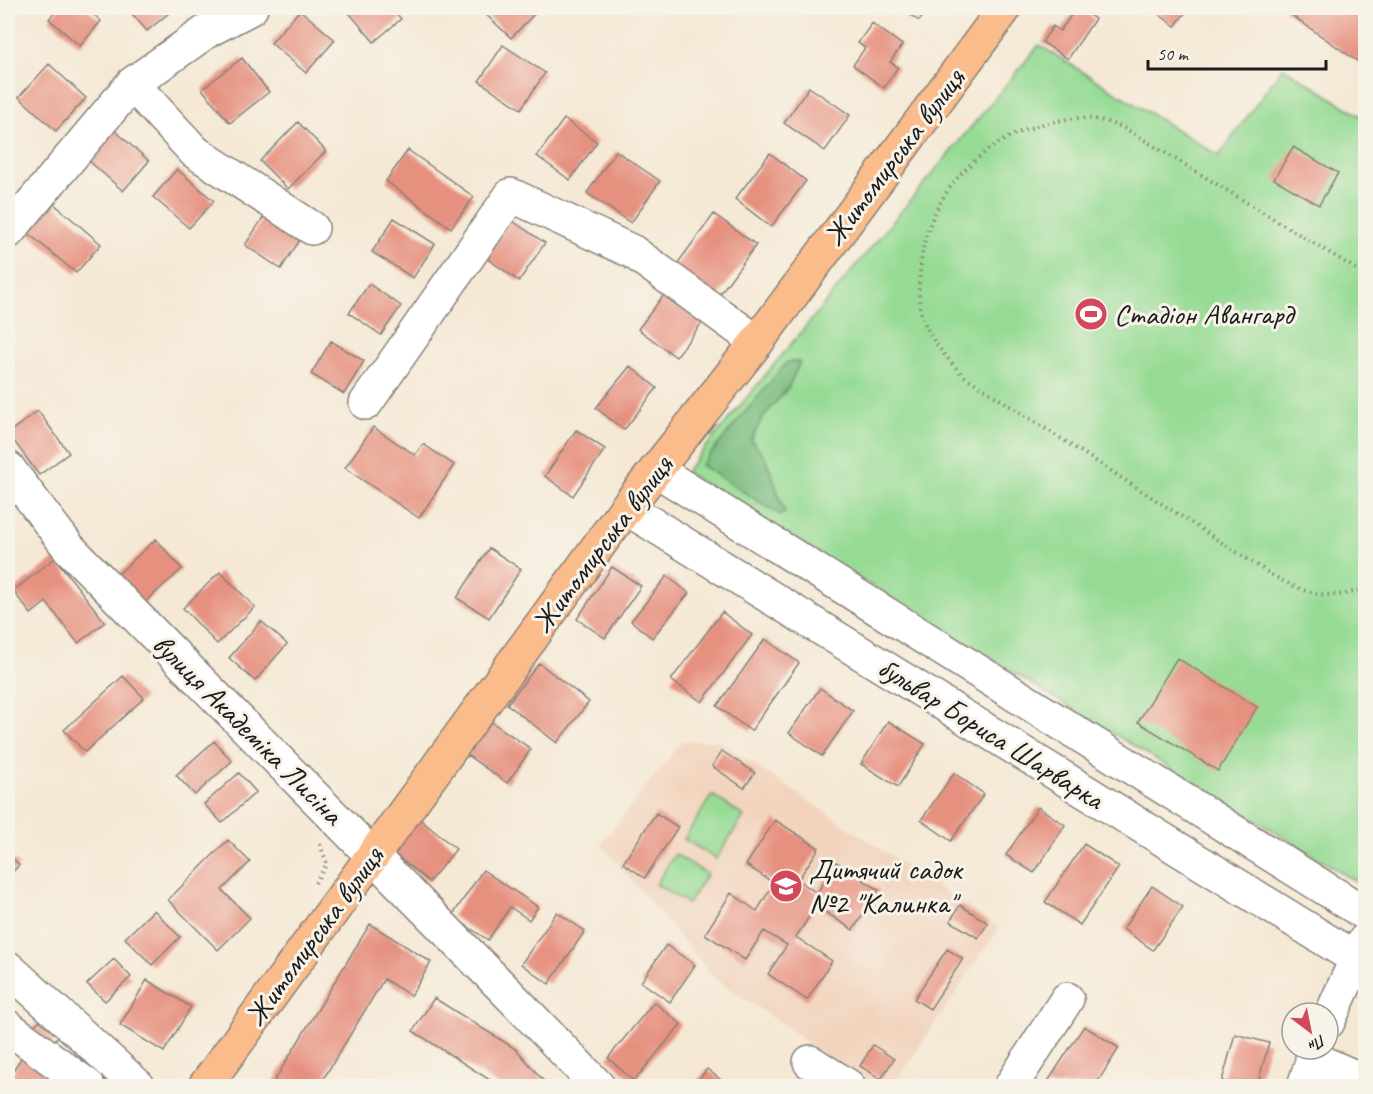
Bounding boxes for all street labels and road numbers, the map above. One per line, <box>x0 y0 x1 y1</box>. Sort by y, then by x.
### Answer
street label: Житомирська вулиця <box>815 60 974 253</box>
street label: Житомирська вулиця <box>523 447 682 640</box>
street label: вулиця Академіка Лисіна <box>144 625 353 834</box>
street label: бульвар Бориса Шарварка <box>871 648 1113 819</box>
street label: Житомирська вулиця <box>236 838 393 1033</box>

